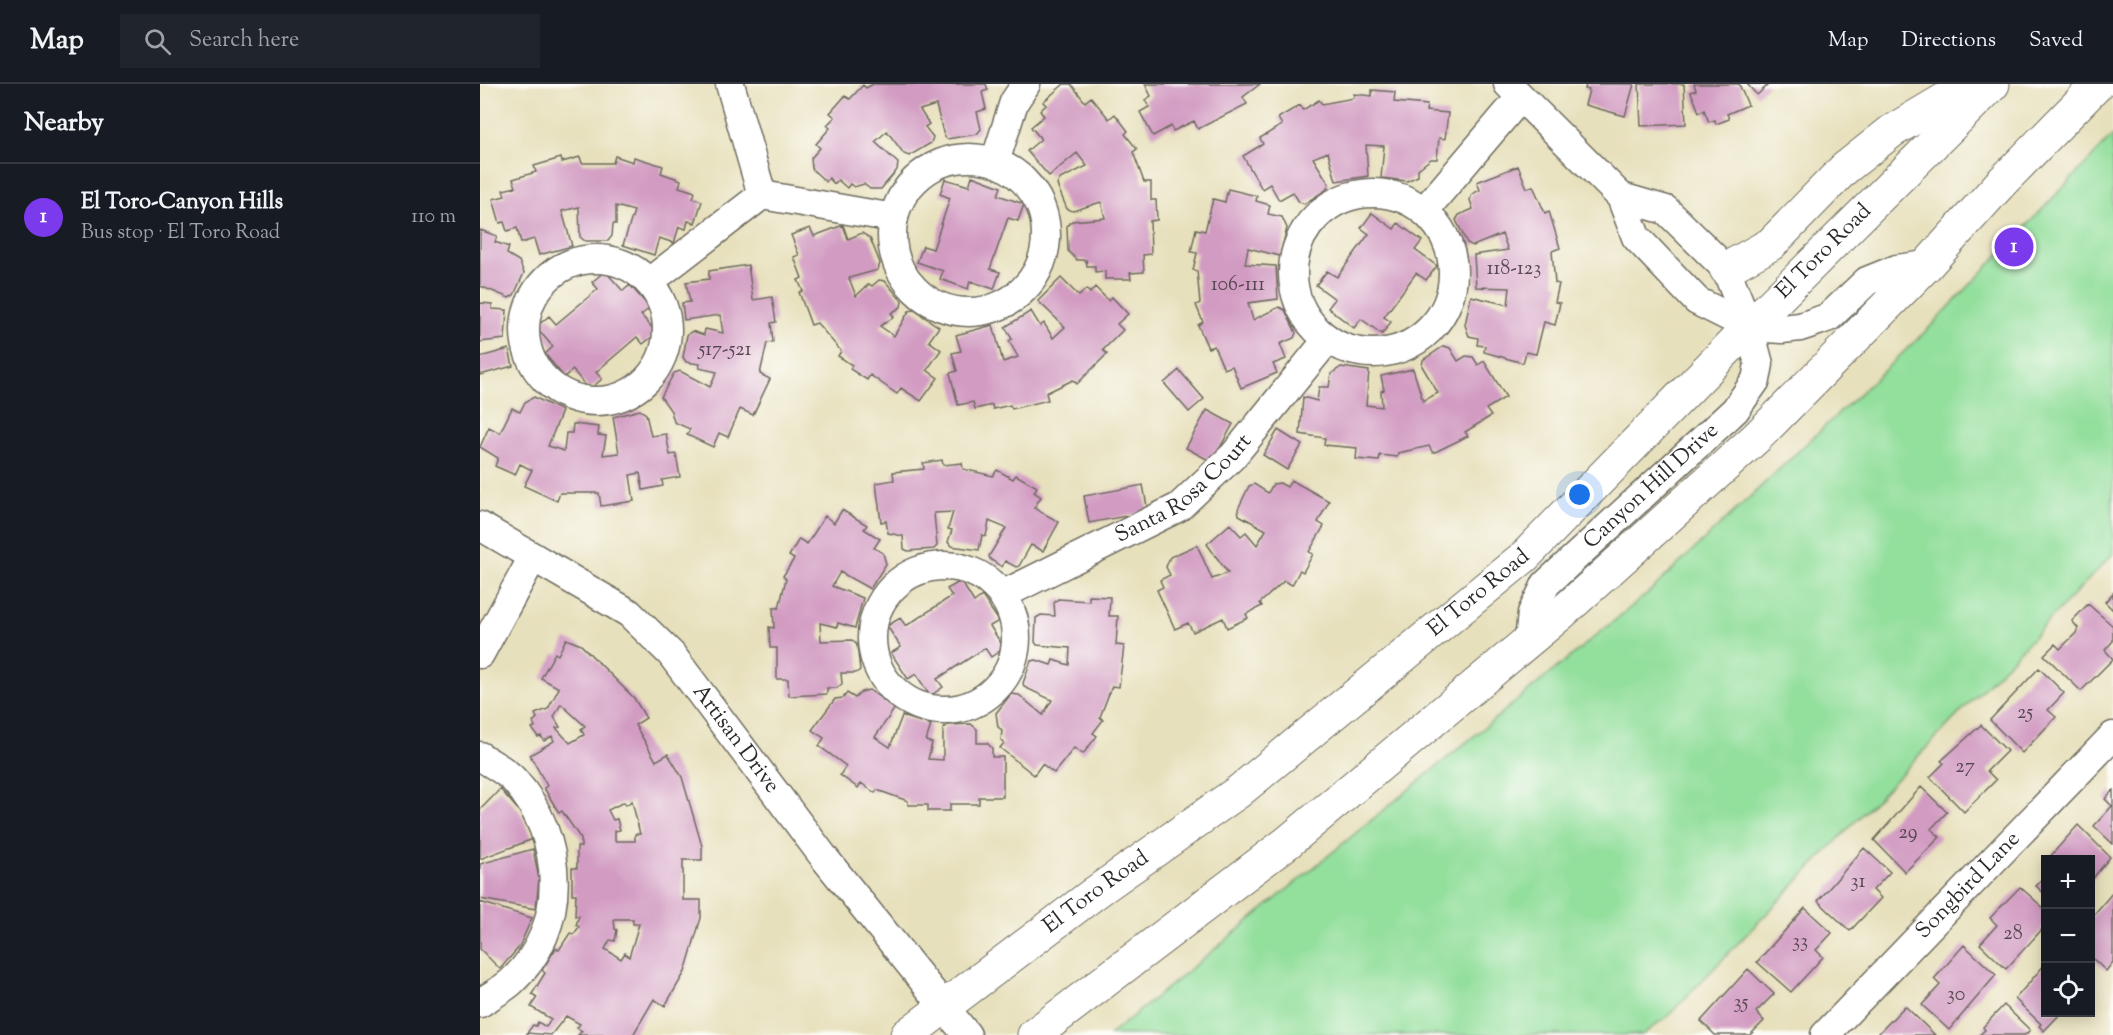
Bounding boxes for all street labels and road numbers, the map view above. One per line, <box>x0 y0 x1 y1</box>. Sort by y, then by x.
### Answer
street label: El Toro Road <box>1769 197 1880 307</box>
street label: Canyon Hill Drive <box>1577 416 1726 557</box>
street label: Santa Rosa Court <box>1110 427 1261 552</box>
street label: El Toro Road <box>1421 542 1537 645</box>
street label: Artisan Drive <box>684 678 787 800</box>
street label: Songbird Lane <box>1909 825 2028 947</box>
street label: El Toro Road <box>1037 843 1156 942</box>

